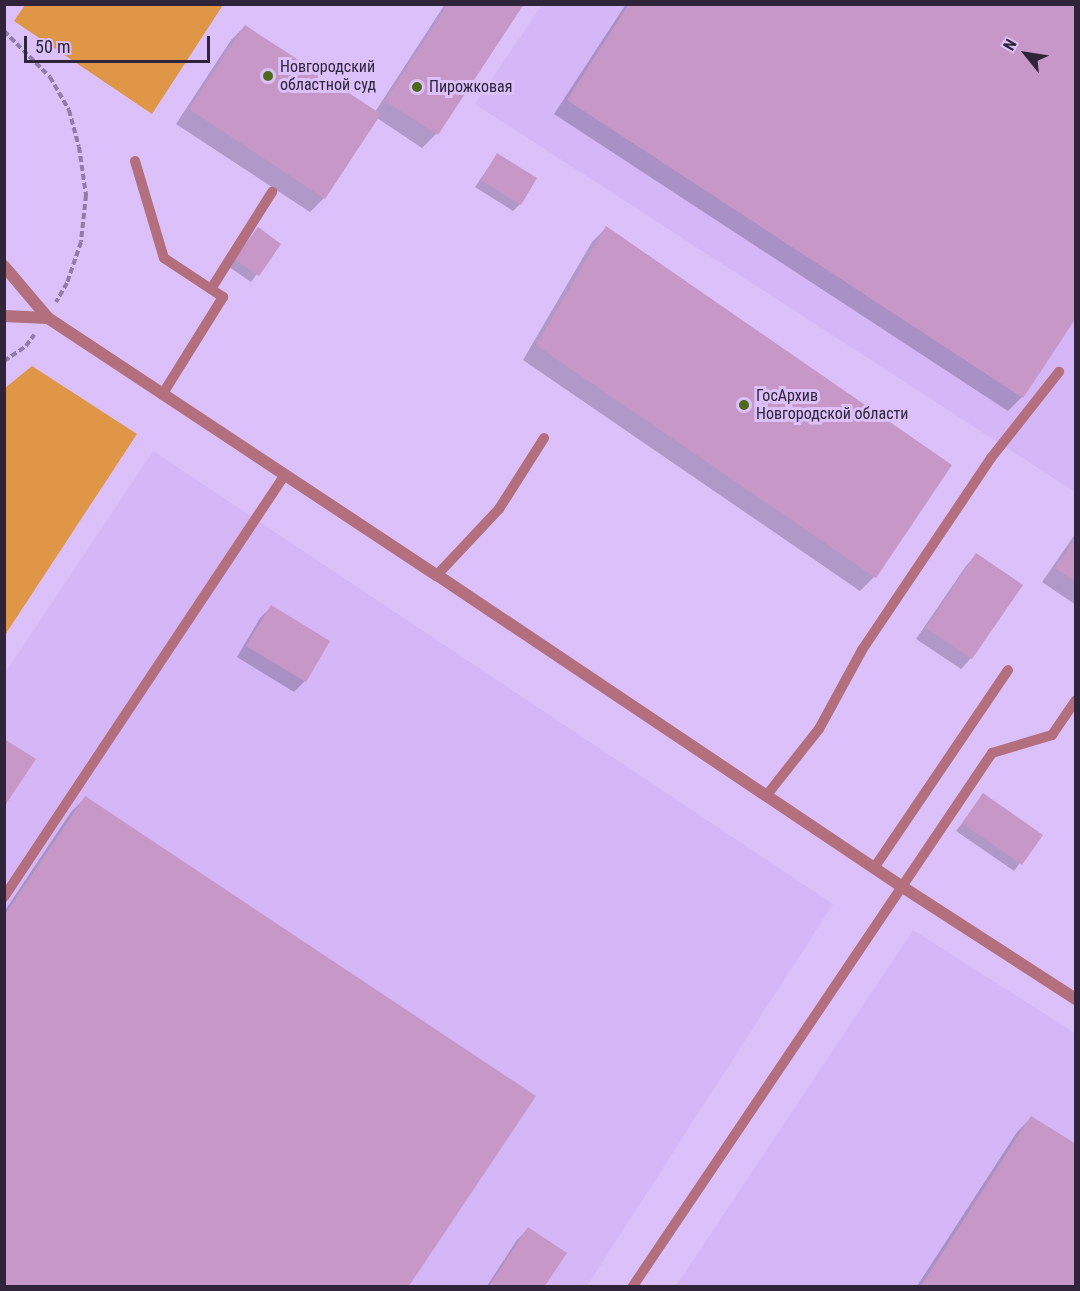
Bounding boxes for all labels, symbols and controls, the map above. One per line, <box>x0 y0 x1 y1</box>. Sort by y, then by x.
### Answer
scale bar <box>27 24 213 62</box>
north arrow <box>996 24 1056 84</box>
text: 50 m <box>35 36 70 57</box>
text: N <box>999 36 1021 54</box>
place label: Новгородский областной суд <box>280 57 376 95</box>
marker: Новгородский областной суд <box>261 69 275 83</box>
place label: Пирожковая <box>429 77 512 97</box>
marker: Пирожковая <box>410 80 424 94</box>
place label: ГосАрхив Новгородской области <box>756 386 908 424</box>
marker: ГосАрхив Новгородской области <box>737 398 751 412</box>

